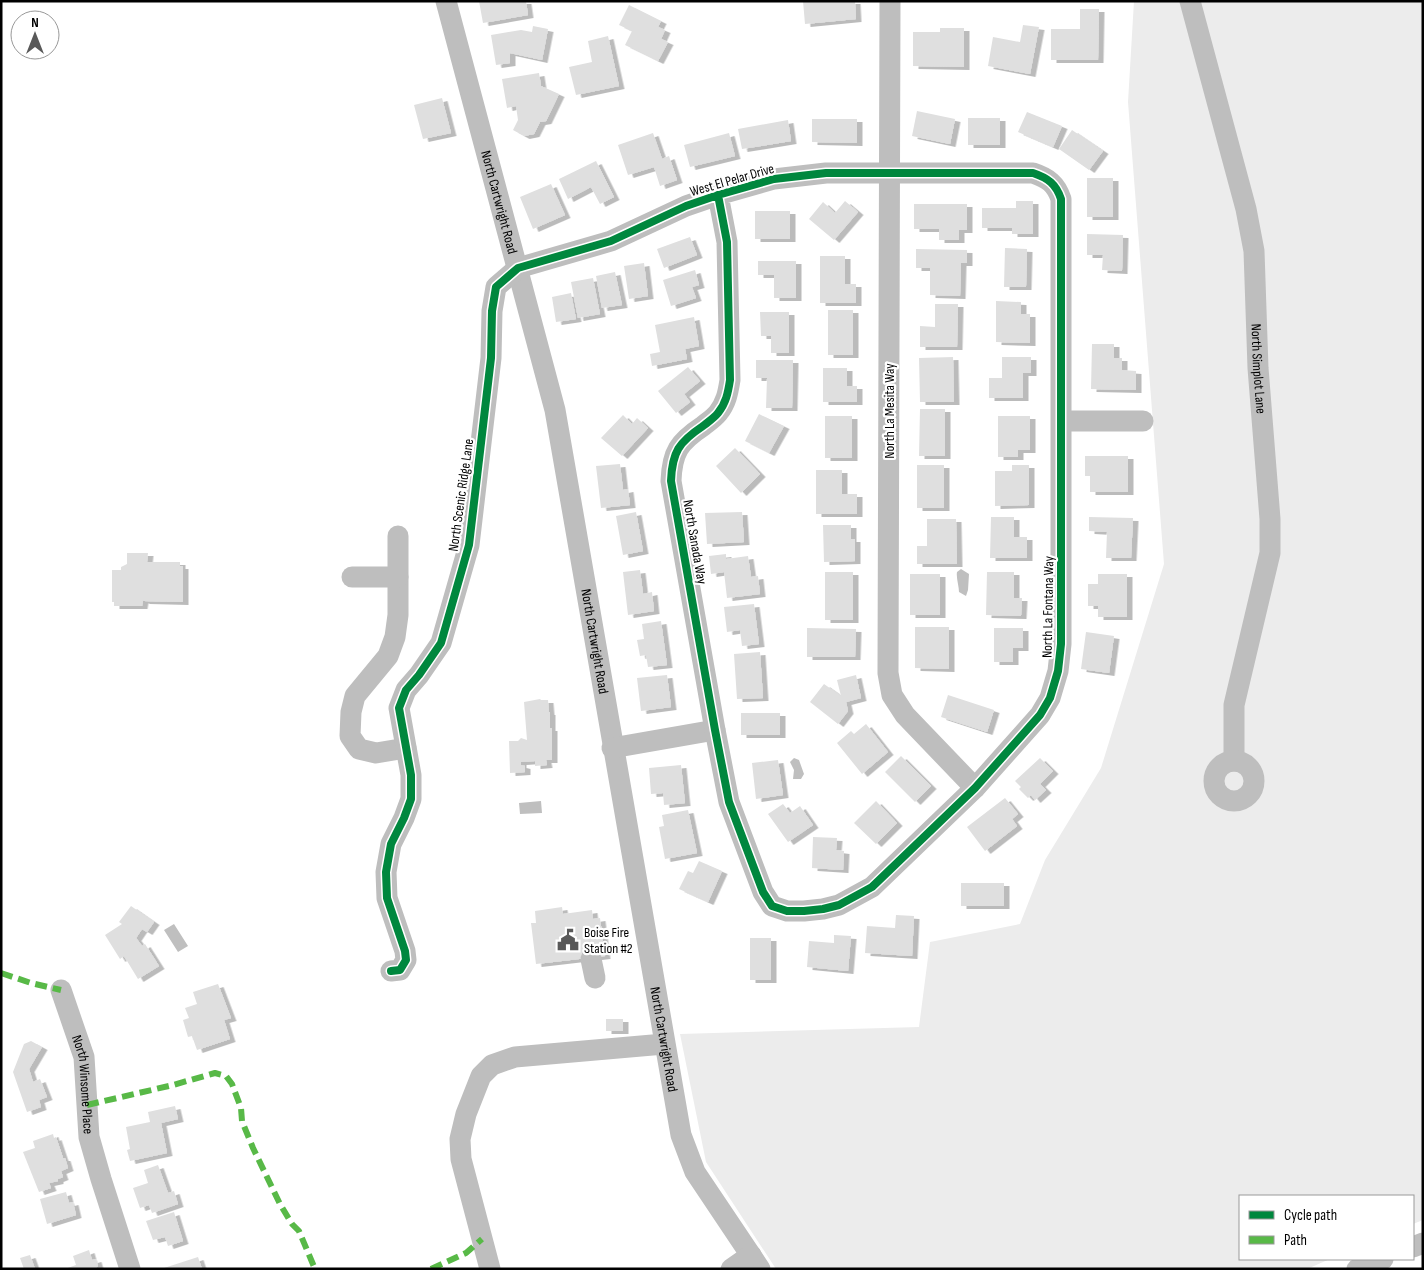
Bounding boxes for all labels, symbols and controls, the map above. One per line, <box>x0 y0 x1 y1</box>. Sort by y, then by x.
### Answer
north arrow <box>10 10 60 60</box>
text: N <box>31 14 39 31</box>
street label: North Cartwright Road <box>478 149 521 256</box>
street label: West El Pelar Drive <box>688 160 776 200</box>
street label: North Simplot Lane <box>1248 323 1270 414</box>
street label: North La Mesita Way <box>881 363 898 459</box>
street label: North Scenic Ridge Lane <box>445 438 477 552</box>
street label: North Sanada Way <box>679 499 711 586</box>
street label: North La Fontana Way <box>1039 555 1057 658</box>
street label: North Cartwright Road <box>578 588 613 695</box>
place label: Boise Fire Station #2 <box>584 924 633 957</box>
public building icon: Boise Fire Station #2 <box>555 927 581 953</box>
street label: North Cartwright Road <box>647 986 682 1093</box>
street label: North Winsome Place <box>69 1033 97 1135</box>
legend <box>1239 1195 1414 1260</box>
text: Cycle path <box>1284 1206 1337 1225</box>
text: Path <box>1284 1231 1307 1250</box>

